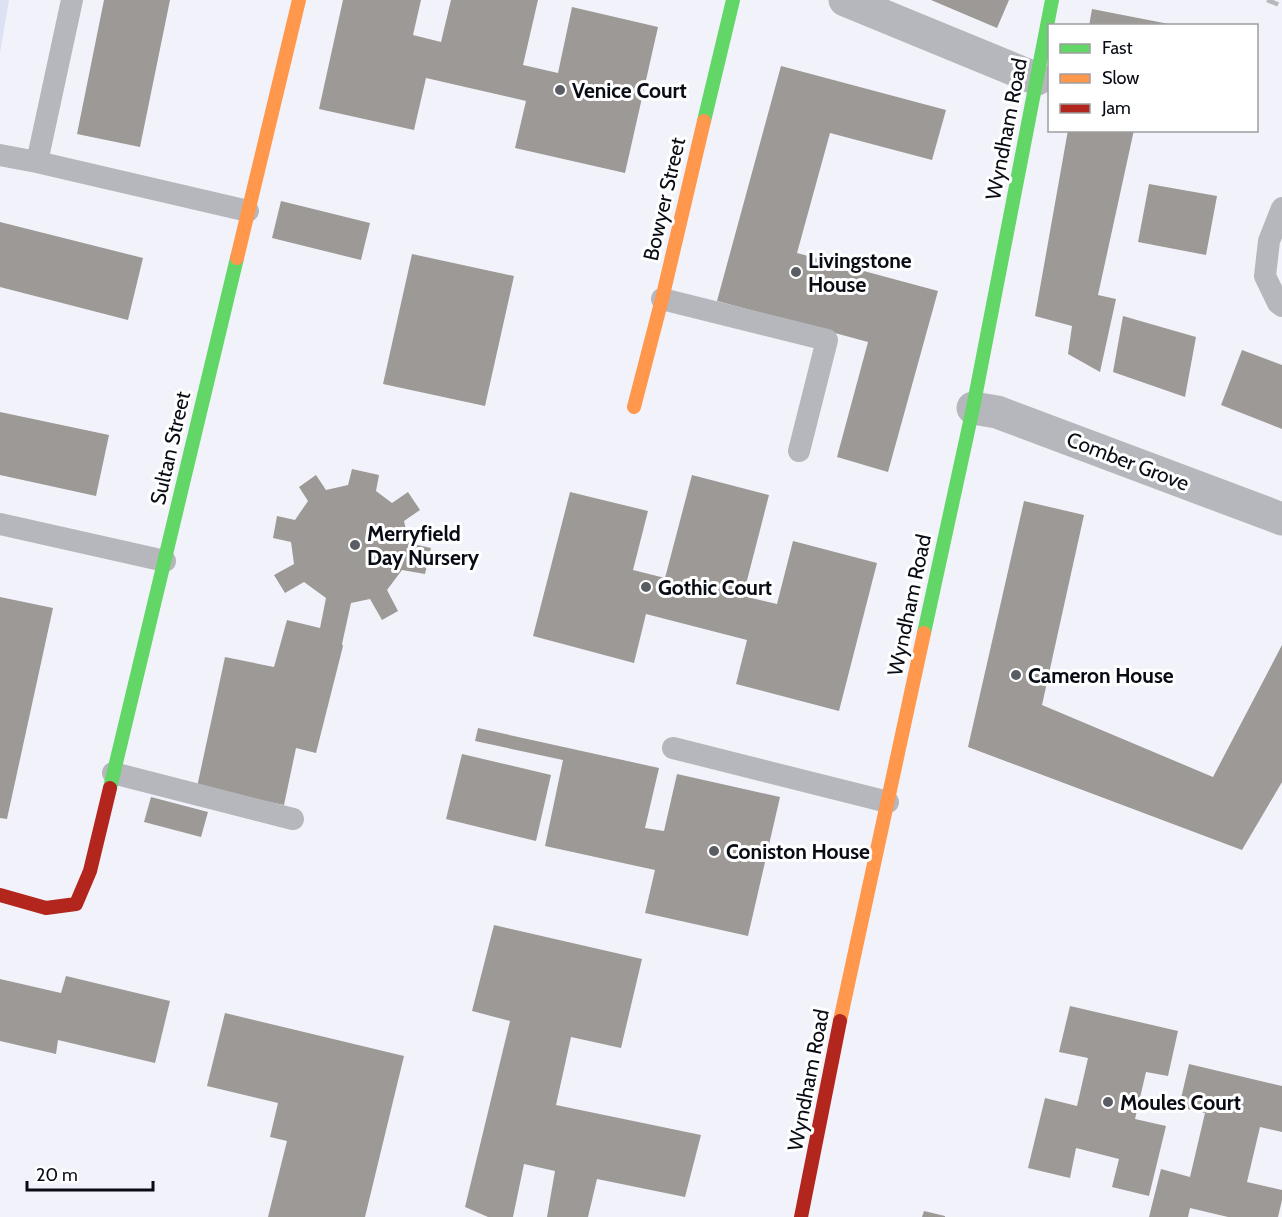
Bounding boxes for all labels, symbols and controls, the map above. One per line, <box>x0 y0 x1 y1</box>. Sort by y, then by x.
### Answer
legend <box>1048 24 1258 132</box>
text: Fast <box>1102 37 1133 59</box>
street label: Wyndham Road <box>980 56 1032 202</box>
text: Slow <box>1102 67 1139 89</box>
place label: Venice Court <box>572 78 687 103</box>
marker: Venice Court <box>553 83 567 97</box>
text: Jam <box>1101 97 1131 119</box>
street label: Bowyer Street <box>638 135 690 263</box>
place label: Livingstone House <box>808 248 912 297</box>
marker: Livingstone House <box>789 265 803 279</box>
street label: Sultan Street <box>145 389 195 507</box>
street label: Comber Grove <box>1063 426 1193 496</box>
place label: Merryfield Day Nursery <box>367 521 480 570</box>
street label: Wyndham Road <box>882 532 936 678</box>
marker: Merryfield Day Nursery <box>348 538 362 552</box>
place label: Gothic Court <box>658 575 772 600</box>
marker: Gothic Court <box>639 580 653 594</box>
place label: Cameron House <box>1028 663 1174 688</box>
marker: Cameron House <box>1009 668 1023 682</box>
place label: Coniston House <box>726 839 870 864</box>
marker: Coniston House <box>707 844 721 858</box>
street label: Wyndham Road <box>782 1007 834 1153</box>
place label: Moules Court <box>1120 1090 1241 1115</box>
marker: Moules Court <box>1101 1095 1115 1109</box>
scale bar <box>27 1154 153 1192</box>
text: 20 m <box>36 1164 78 1186</box>

